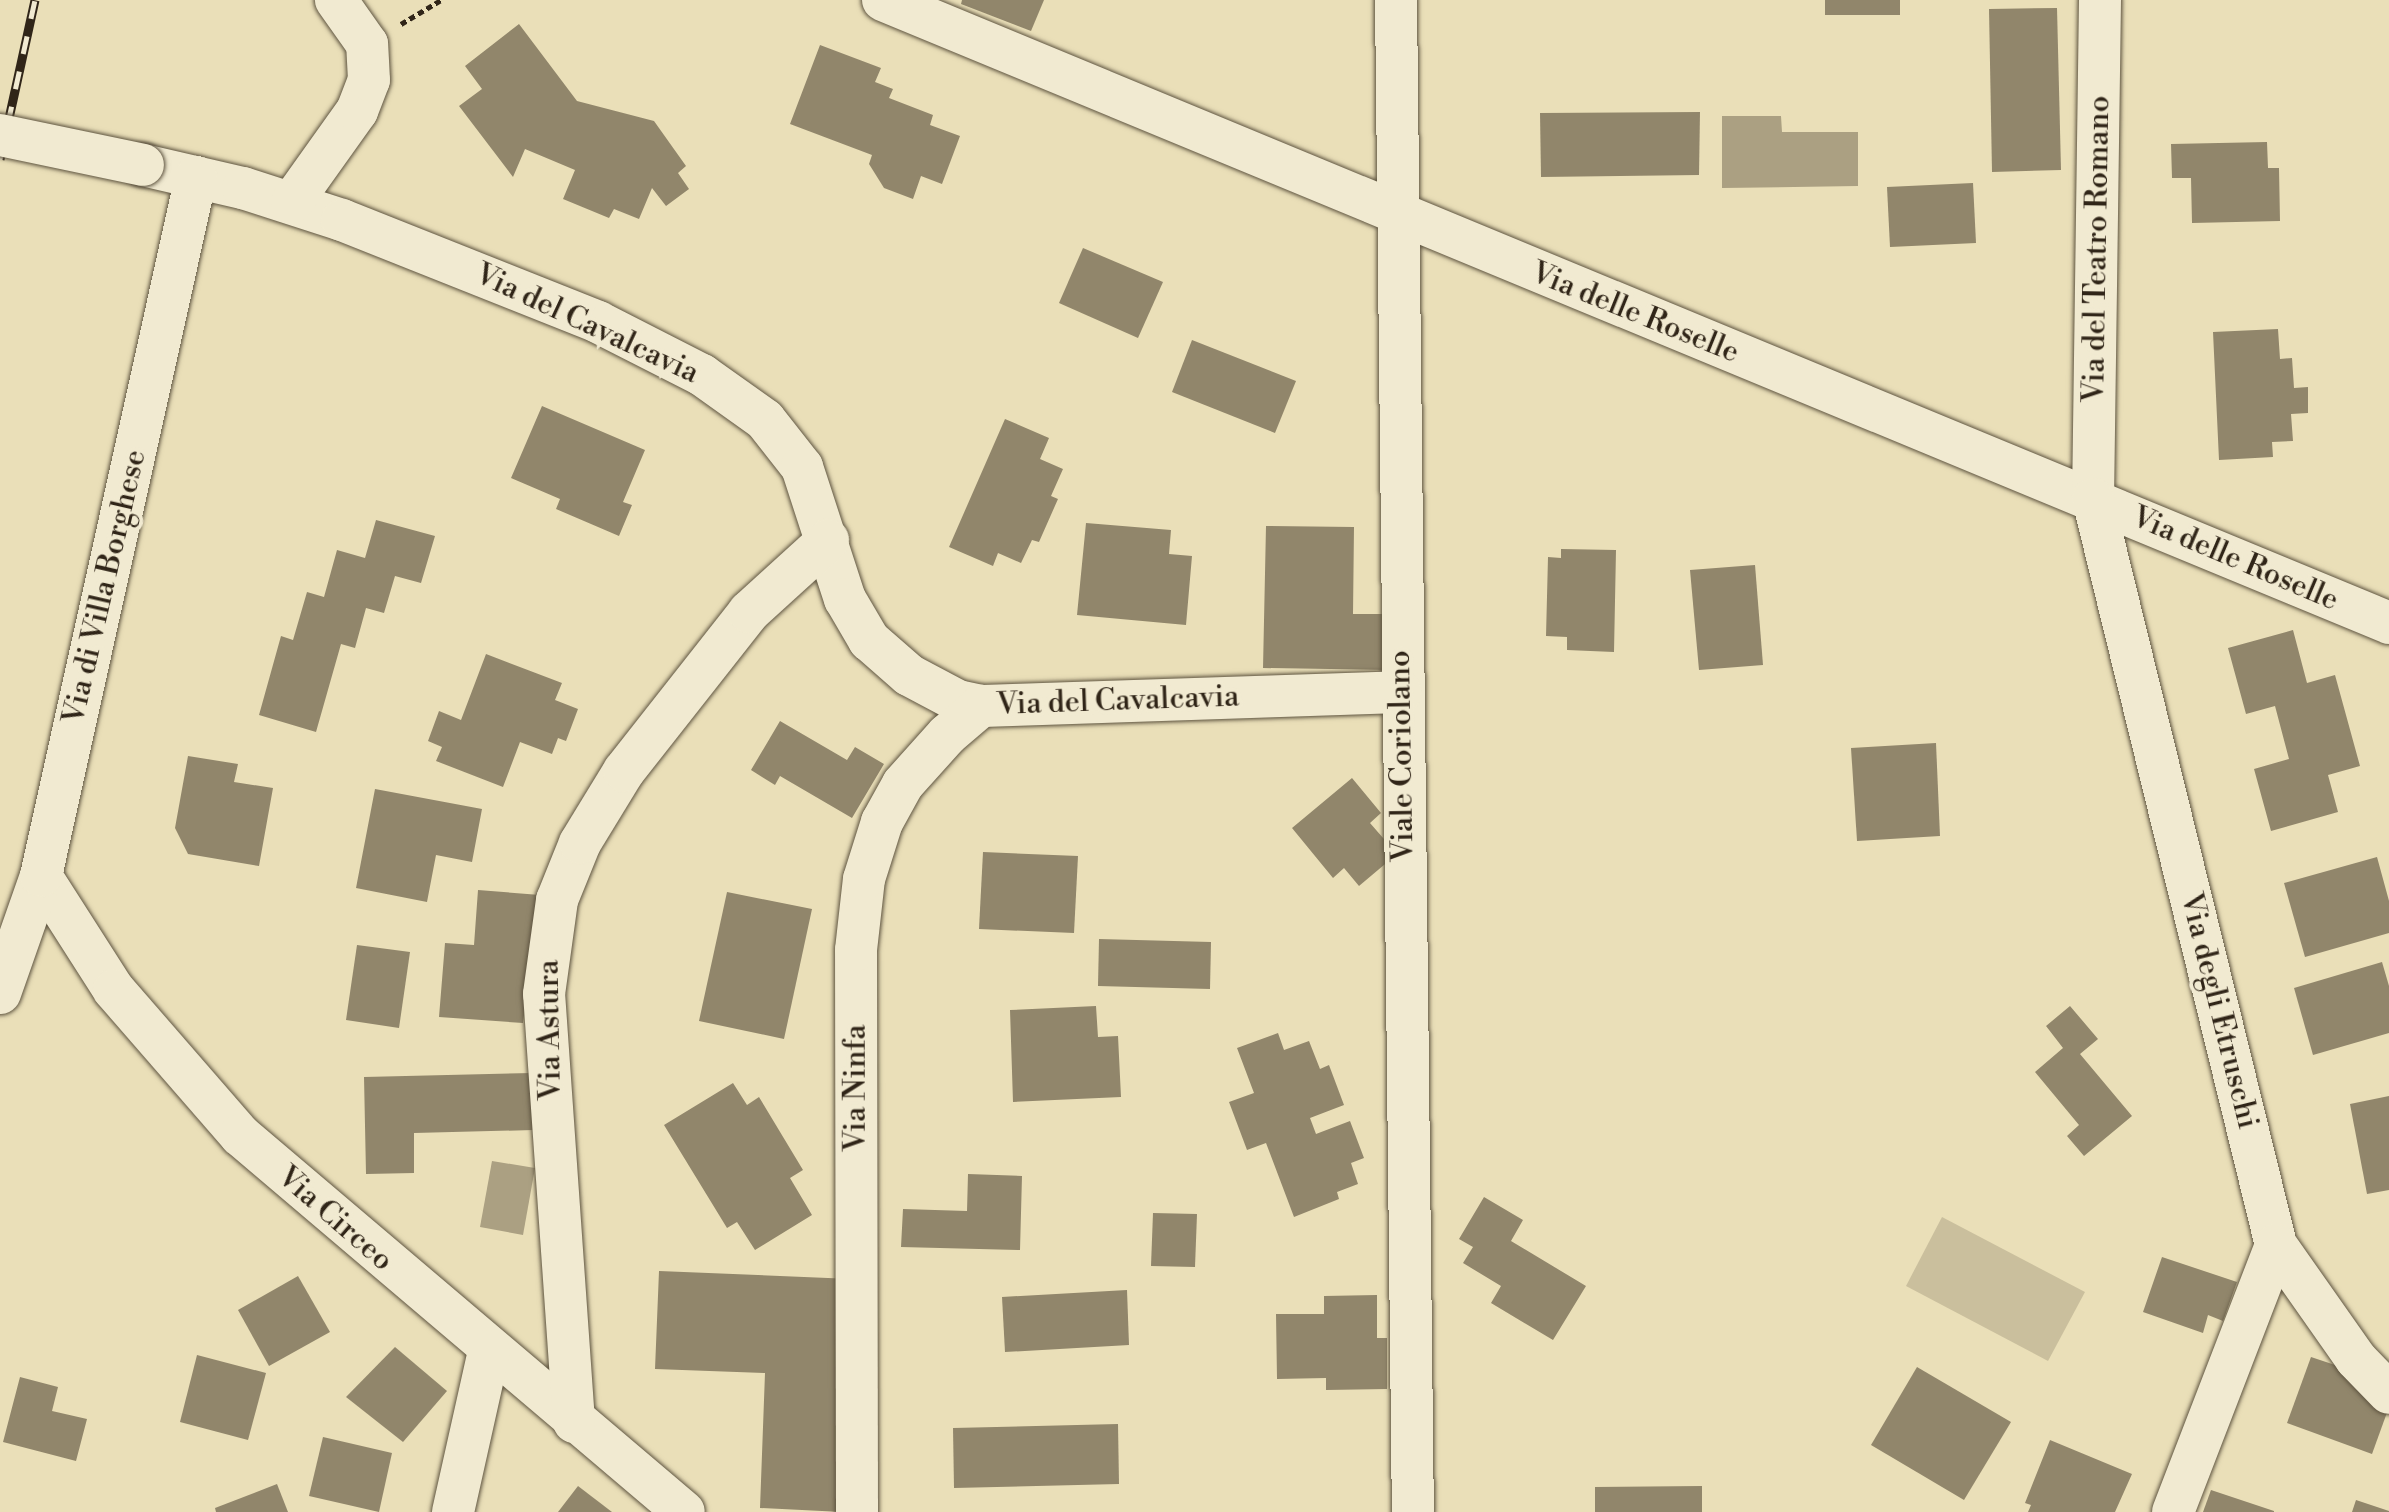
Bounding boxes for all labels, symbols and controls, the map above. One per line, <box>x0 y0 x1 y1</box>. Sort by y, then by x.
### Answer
street label: Via del Teatro Romano <box>2076 95 2118 403</box>
street label: Via delle Roselle <box>1526 255 1744 371</box>
street label: Via del Cavalcavia <box>469 256 705 392</box>
street label: Via di Villa Borghese <box>56 446 154 728</box>
street label: Via delle Roselle <box>2126 499 2344 619</box>
street label: Viale Coriolano <box>1382 650 1422 862</box>
street label: Via del Cavalcavia <box>996 679 1240 723</box>
street label: Via degli Etruschi <box>2172 889 2266 1133</box>
street label: Via Astura <box>531 959 569 1101</box>
street label: Via Ninfa <box>838 1024 874 1152</box>
street label: Via Circeo <box>270 1159 400 1279</box>

